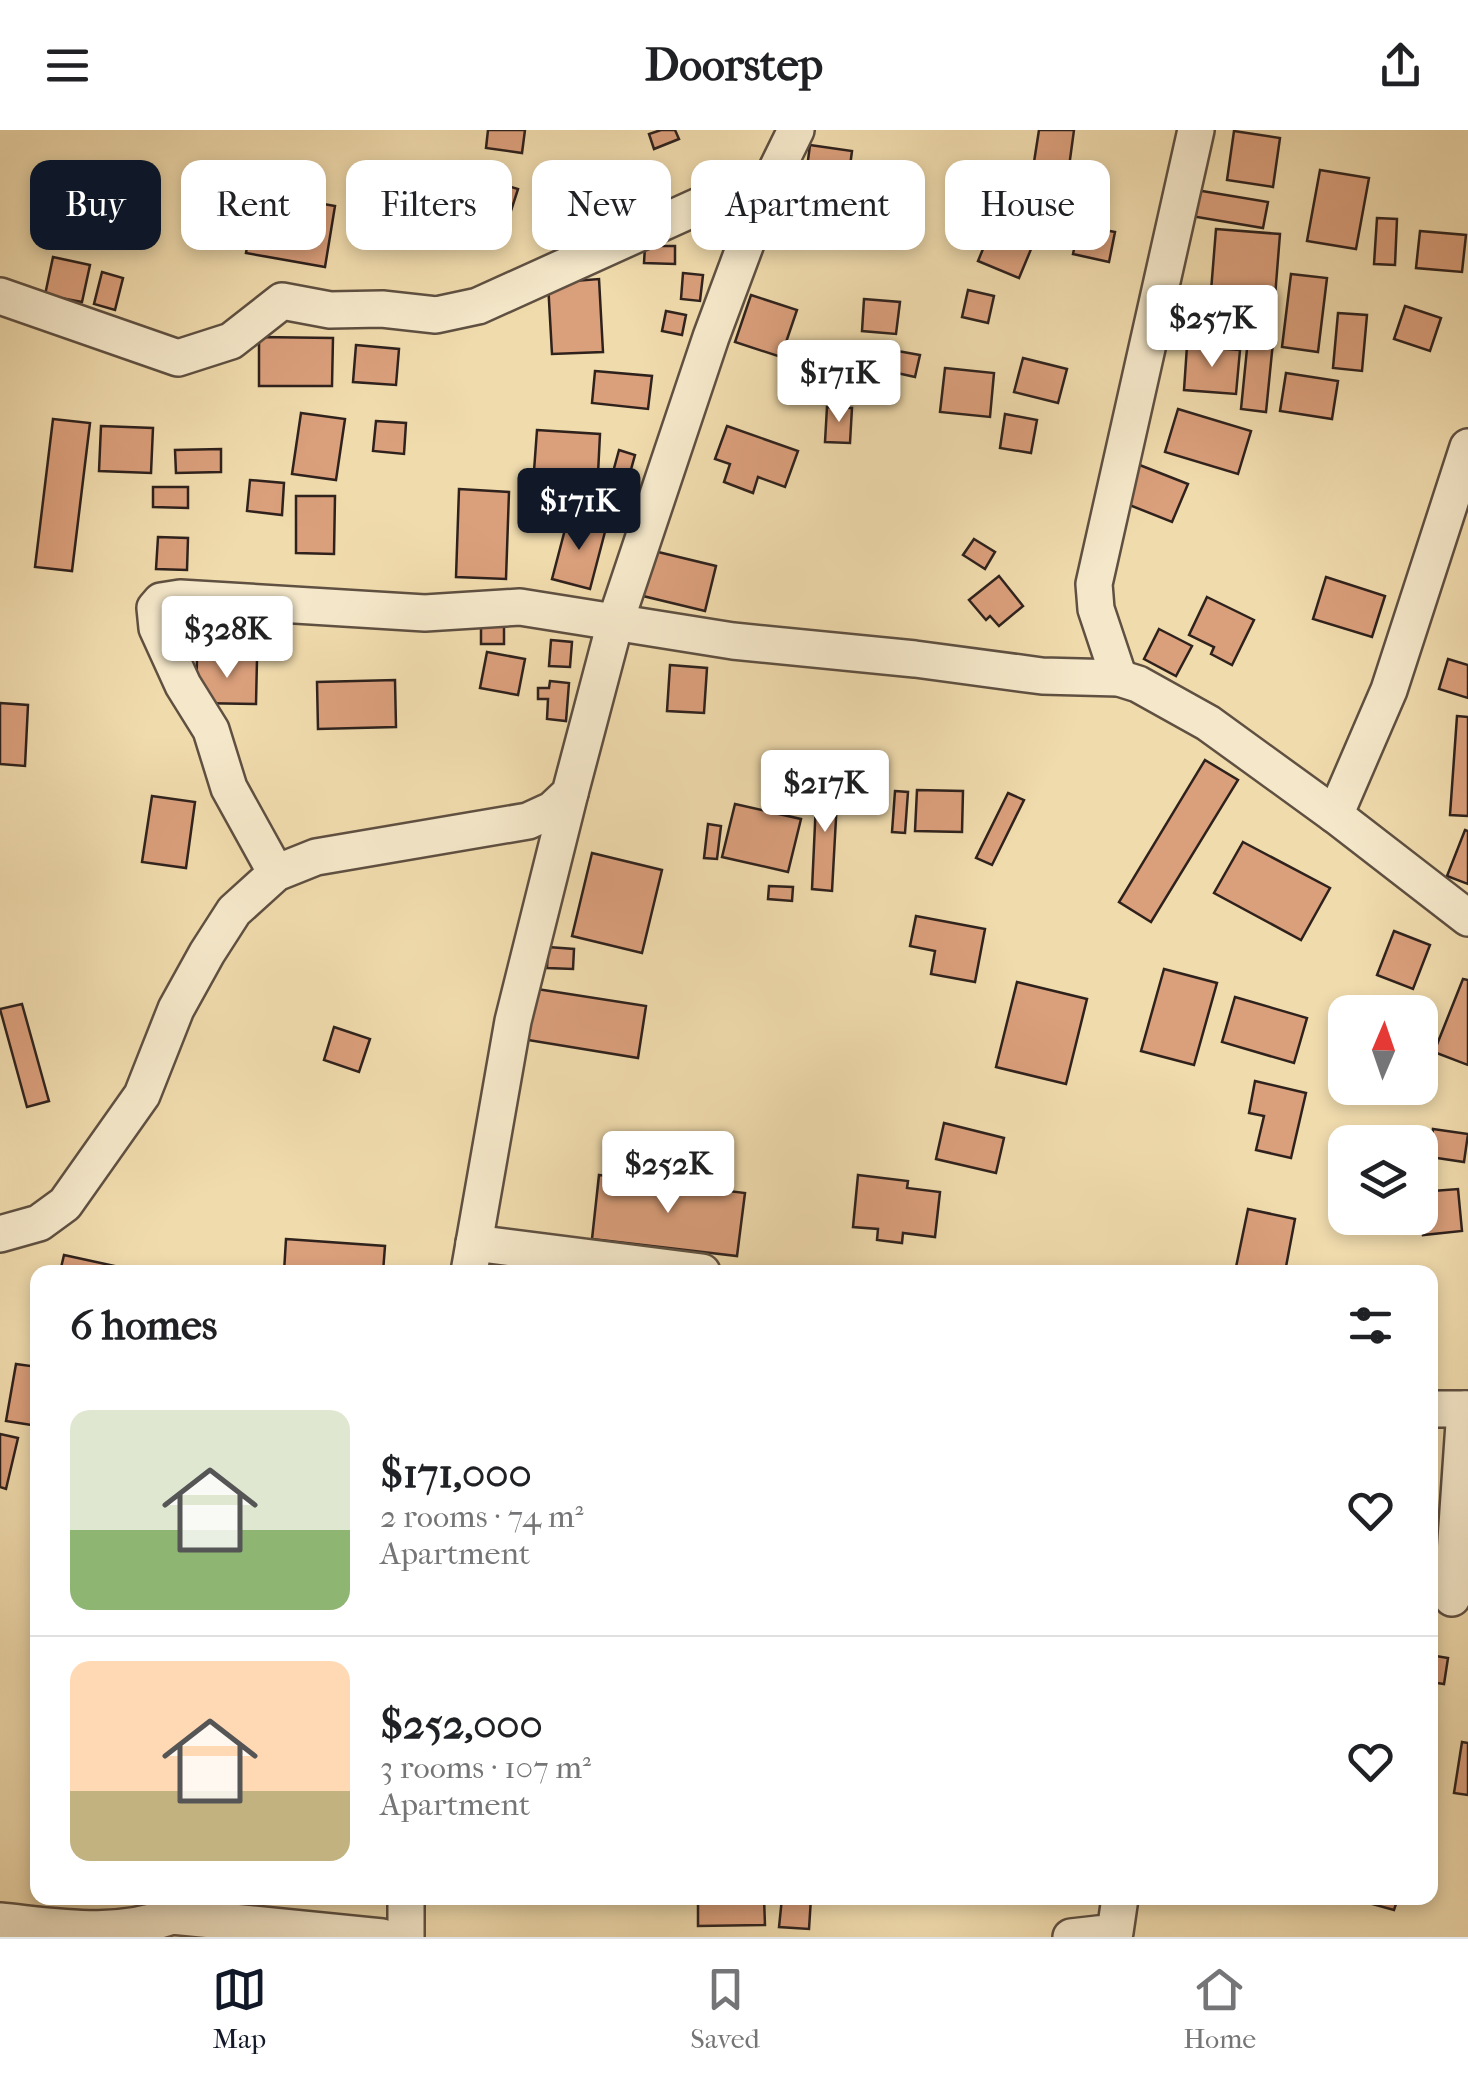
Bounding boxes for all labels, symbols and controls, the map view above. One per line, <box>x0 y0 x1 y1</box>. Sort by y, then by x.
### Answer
icon: menu <box>40 38 95 93</box>
icon: share <box>1373 38 1428 93</box>
text: Doorstep <box>645 39 823 92</box>
chip: Buy <box>30 160 161 250</box>
chip: Rent <box>181 160 326 250</box>
chip: Filters <box>346 160 512 250</box>
chip: New <box>532 160 671 250</box>
chip: Apartment <box>691 160 925 250</box>
chip: House <box>945 160 1110 250</box>
pin: $257K <box>1142 285 1282 370</box>
text: $257K <box>1169 299 1255 336</box>
pin: $171K <box>769 340 909 425</box>
text: $171K <box>799 354 879 391</box>
pin: $171K <box>509 468 649 553</box>
text: $171K <box>539 482 619 519</box>
pin: $328K <box>157 596 297 681</box>
text: $328K <box>184 610 270 647</box>
pin: $217K <box>755 750 895 835</box>
text: $217K <box>783 764 867 801</box>
north arrow <box>1328 995 1438 1105</box>
map controls <box>1328 995 1438 1235</box>
button: layers <box>1328 1125 1438 1235</box>
pin: $252K <box>598 1131 738 1216</box>
text: $252K <box>624 1145 712 1182</box>
icon: filters <box>1343 1298 1398 1353</box>
text: 6 homes <box>70 1301 217 1350</box>
text: $171,000 <box>380 1449 532 1498</box>
icon: home <box>150 1450 270 1570</box>
icon: heart <box>1343 1483 1398 1538</box>
text: 2 rooms · 74 m² <box>380 1498 584 1535</box>
text: Apartment <box>380 1535 530 1572</box>
text: $252,000 <box>380 1700 543 1749</box>
icon: home <box>150 1701 270 1821</box>
icon: heart <box>1343 1734 1398 1789</box>
text: 3 rooms · 107 m² <box>380 1749 591 1786</box>
text: Apartment <box>380 1786 530 1823</box>
tab: Map <box>212 1962 267 2055</box>
tab: Saved <box>690 1962 760 2055</box>
tab: Home <box>1183 1962 1256 2055</box>

